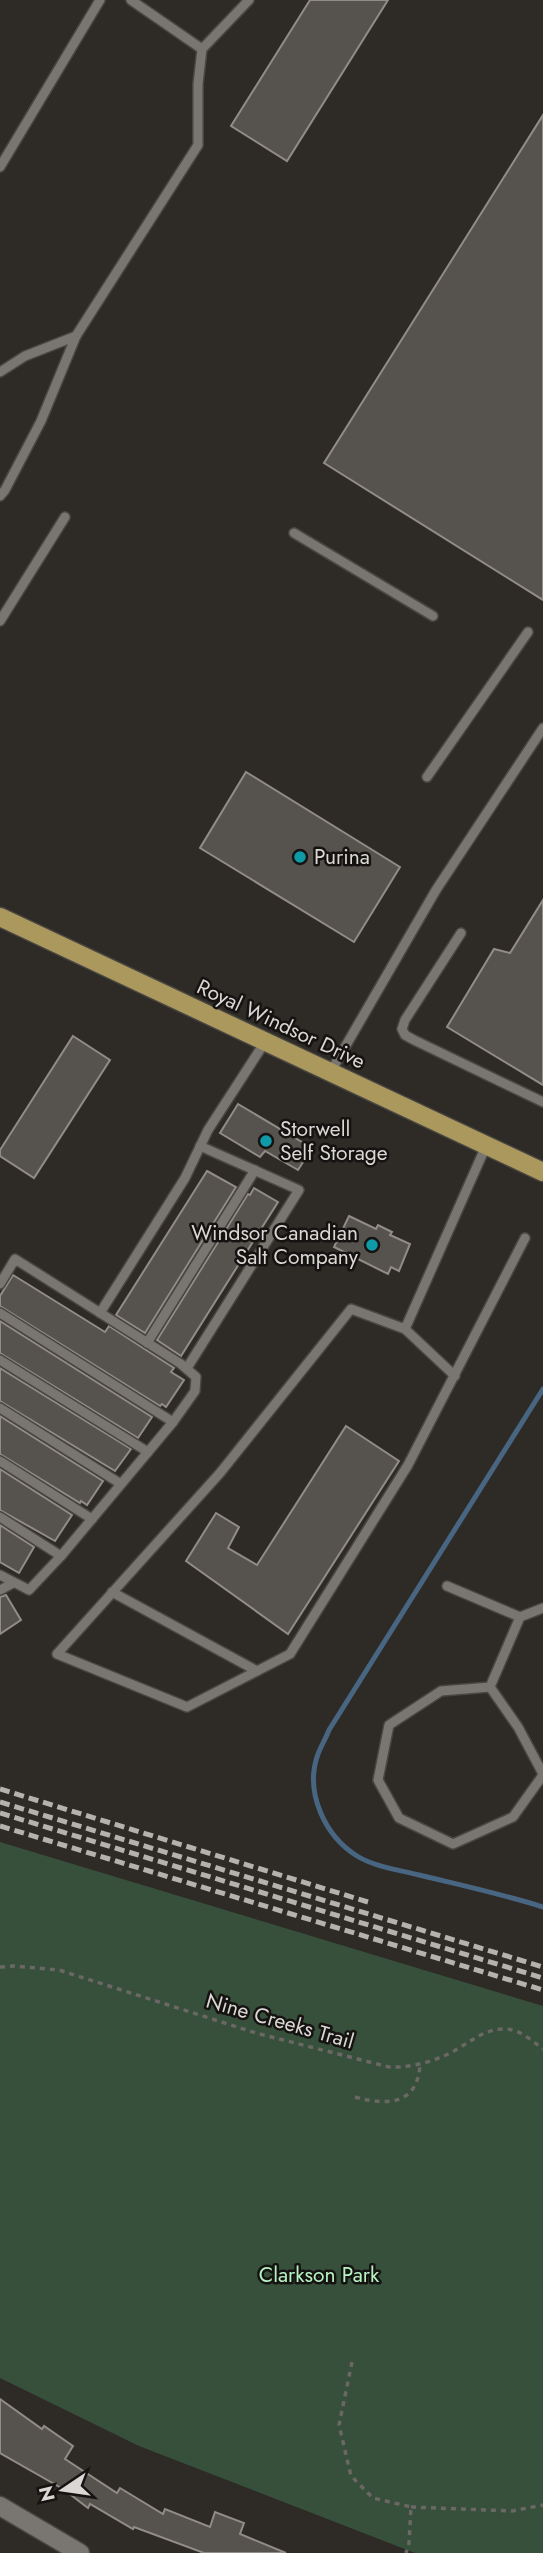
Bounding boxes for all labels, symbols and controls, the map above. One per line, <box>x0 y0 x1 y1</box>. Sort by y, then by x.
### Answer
place label: Purina <box>314 842 370 872</box>
marker: Purina <box>292 849 308 865</box>
street label: Royal Windsor Drive <box>192 972 370 1076</box>
place label: Storwell Self Storage <box>280 1114 388 1168</box>
marker: Storwell Self Storage <box>258 1133 274 1149</box>
place label: Windsor Canadian Salt Company <box>191 1218 359 1272</box>
marker: Windsor Canadian Salt Company <box>364 1237 380 1253</box>
street label: Nine Creeks Trail <box>203 1986 357 2056</box>
park label: Clarkson Park <box>259 2260 380 2290</box>
north arrow <box>28 2455 98 2525</box>
text: N <box>32 2483 62 2504</box>

